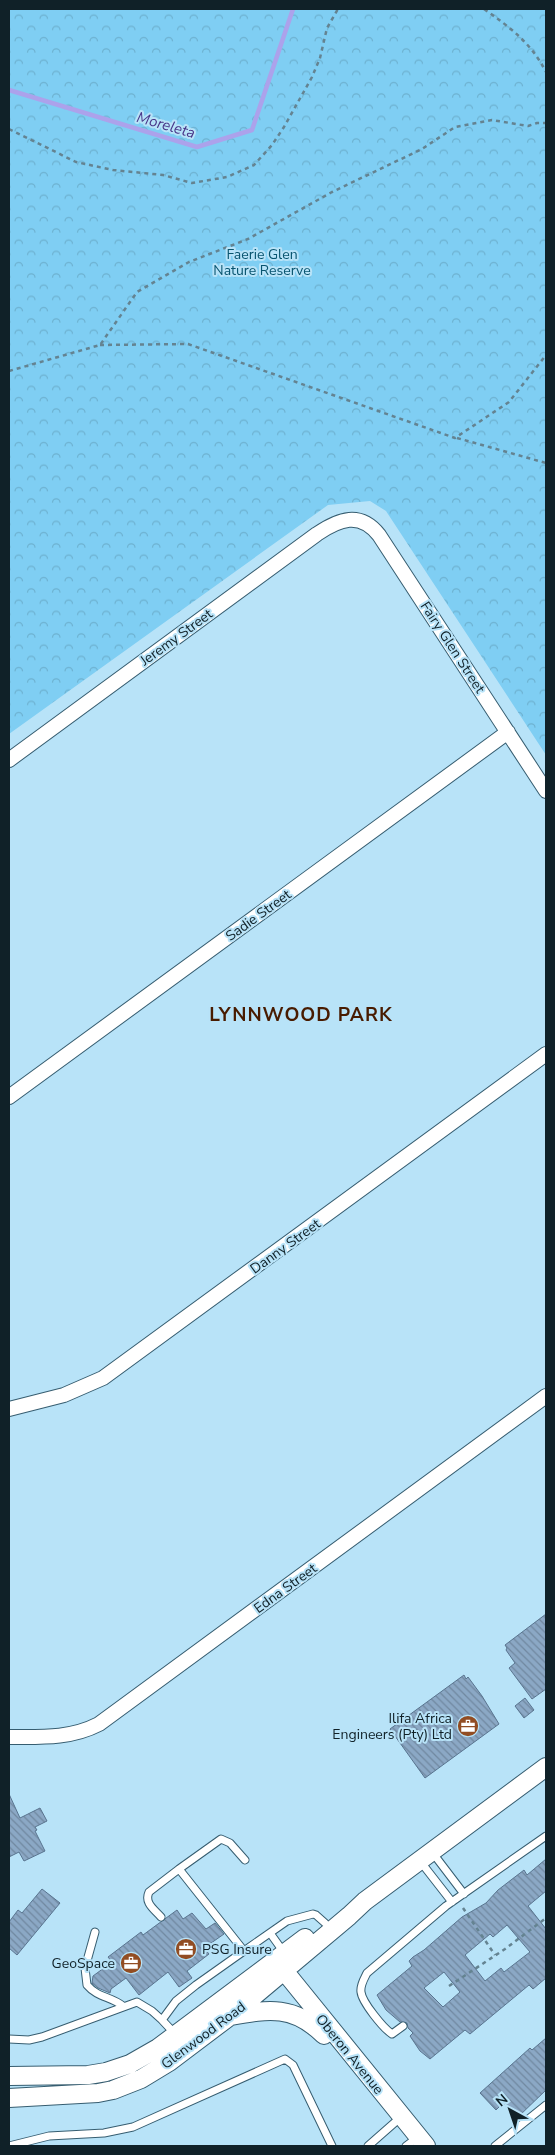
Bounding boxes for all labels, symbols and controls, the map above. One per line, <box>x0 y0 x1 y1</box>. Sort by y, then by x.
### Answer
water label: Moreleta <box>134 107 198 143</box>
park label: Faerie Glen Nature Reserve <box>213 245 311 280</box>
street label: Fairy Glen Street <box>416 598 489 697</box>
street label: Jeremy Street <box>135 605 216 671</box>
street label: Sadie Street <box>222 885 295 946</box>
district label: LYNNWOOD PARK <box>209 1002 393 1028</box>
street label: Danny Street <box>246 1214 324 1278</box>
street label: Edna Street <box>250 1559 321 1618</box>
place label: Ilifa Africa Engineers (Pty) Ltd <box>332 1709 452 1744</box>
office icon: Ilifa Africa Engineers (Pty) Ltd <box>456 1714 480 1738</box>
office icon: PSG Insure <box>174 1937 198 1961</box>
place label: PSG Insure <box>202 1940 272 1959</box>
office icon: GeoSpace <box>119 1951 143 1975</box>
place label: GeoSpace <box>52 1954 115 1973</box>
street label: Glenwood Road <box>157 1997 249 2073</box>
street label: Oberon Avenue <box>311 2010 388 2098</box>
north arrow <box>485 2085 535 2135</box>
text: N <box>492 2090 512 2111</box>

